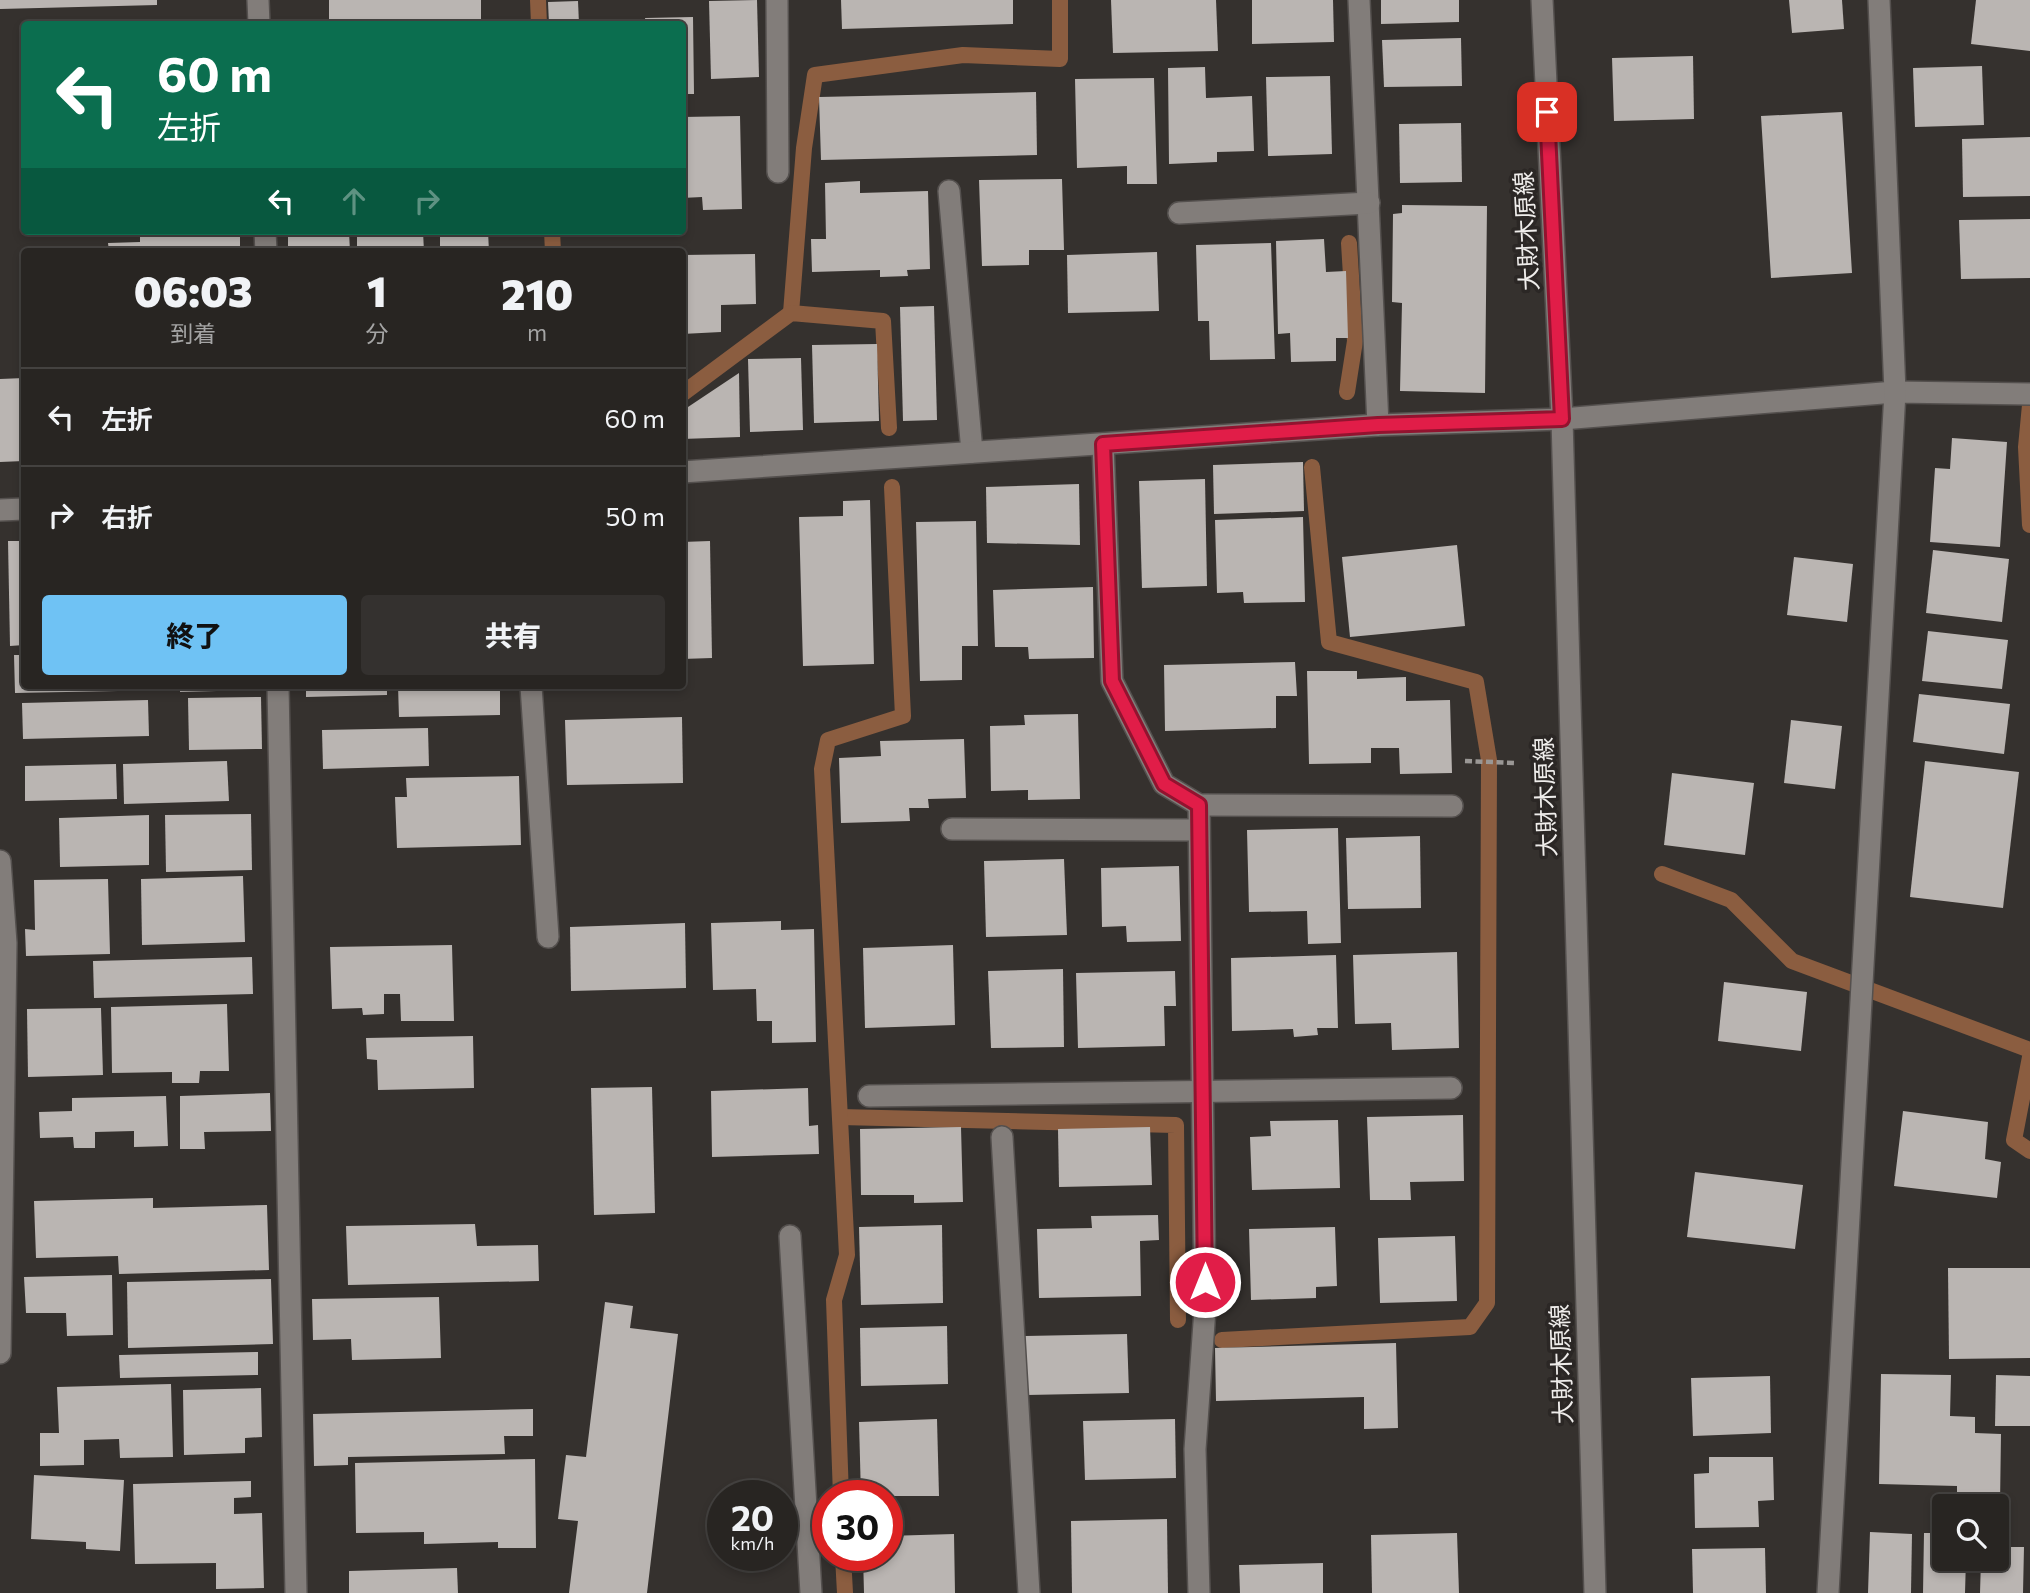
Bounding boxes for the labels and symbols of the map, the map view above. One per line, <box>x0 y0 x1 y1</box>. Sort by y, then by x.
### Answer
pin <box>1517 82 1577 142</box>
street label: 大財木原線 <box>1508 170 1543 292</box>
street label: 大財木原線 <box>1528 737 1561 858</box>
position arrow <box>1168 1245 1242 1319</box>
street label: 大財木原線 <box>1544 1304 1577 1425</box>
speed limit sign: 30 <box>812 1480 903 1571</box>

